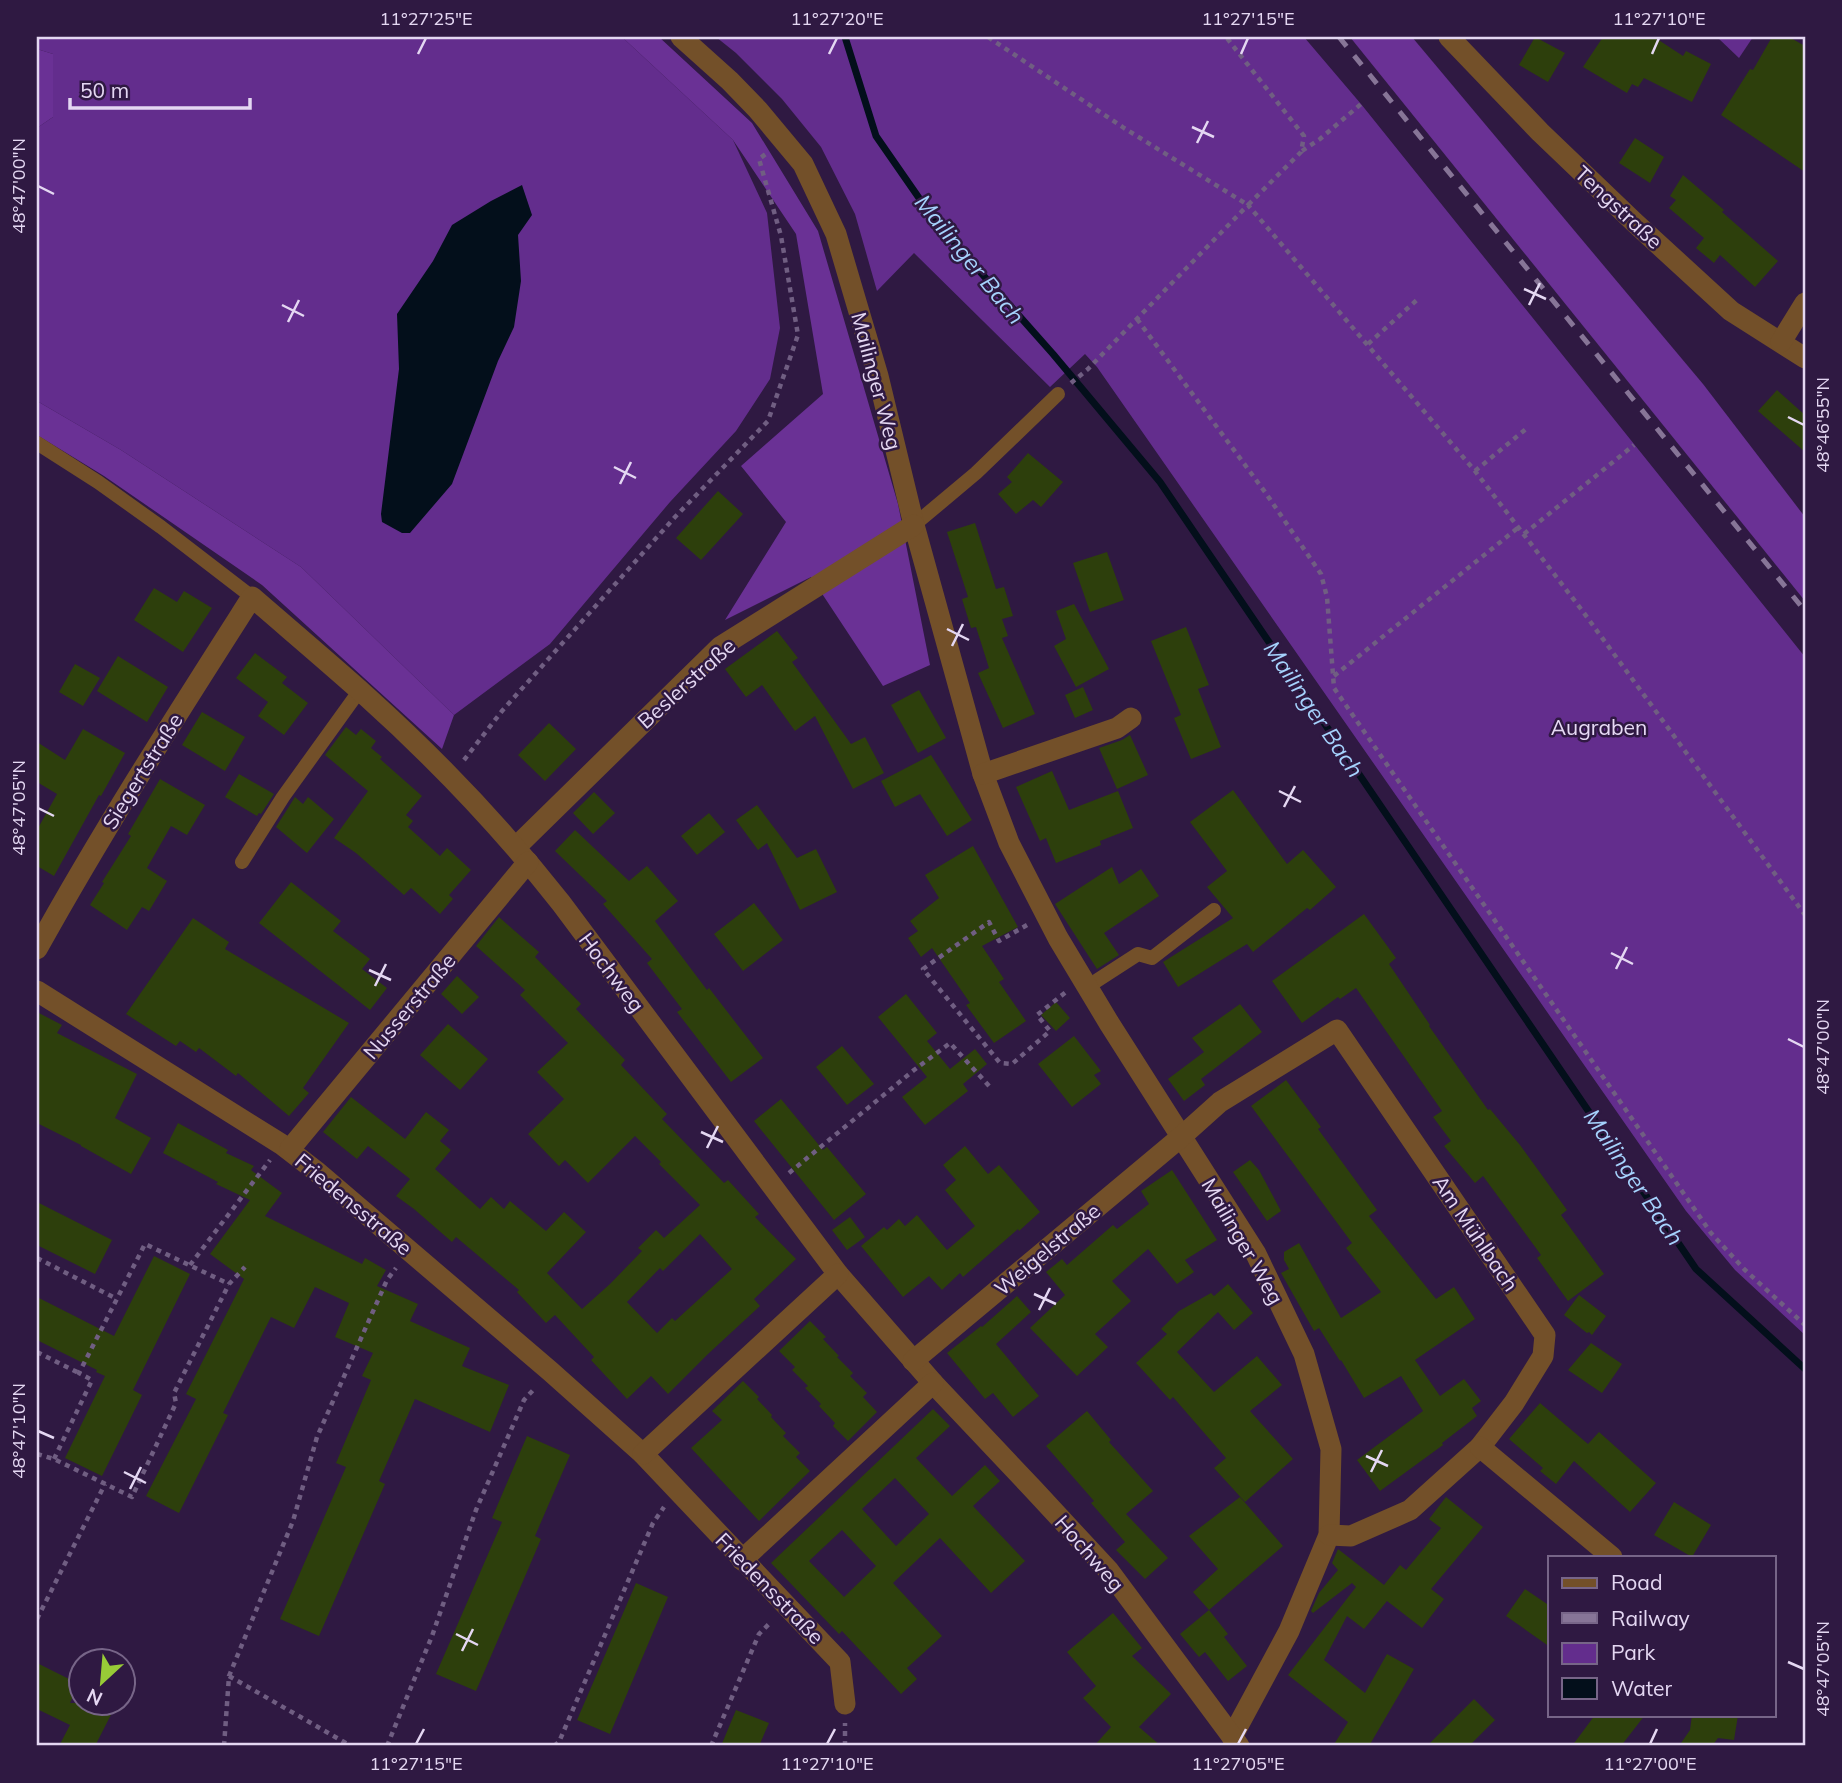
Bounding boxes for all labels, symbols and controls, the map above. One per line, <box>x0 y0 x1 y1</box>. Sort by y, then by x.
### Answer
text: 11°27'25"E <box>379 7 473 30</box>
text: 11°27'20"E <box>790 7 884 30</box>
text: 11°27'15"E <box>1201 7 1295 30</box>
text: 11°27'10"E <box>1612 7 1706 30</box>
scale bar <box>70 66 250 110</box>
text: 50 m <box>80 77 129 103</box>
text: 48°47'00"N <box>7 138 30 234</box>
street label: Tengstraße <box>1570 160 1668 254</box>
water label: Mailinger Bach <box>909 188 1031 330</box>
street label: Mailinger Weg <box>846 309 908 453</box>
text: 48°46'55"N <box>1811 377 1834 473</box>
street label: Beslerstraße <box>632 632 740 734</box>
water label: Mailinger Bach <box>1258 635 1370 783</box>
street label: Siegertstraße <box>96 708 188 834</box>
park label: Augraben <box>1551 714 1647 740</box>
text: 48°47'05"N <box>7 760 30 856</box>
street label: Hochweg <box>574 927 650 1017</box>
street label: Nusserstraße <box>357 948 461 1064</box>
text: 48°47'00"N <box>1811 999 1834 1095</box>
water label: Mailinger Bach <box>1578 1103 1690 1251</box>
street label: Friedensstraße <box>290 1147 418 1261</box>
street label: Am Mühlbach <box>1428 1170 1524 1296</box>
street label: Mailinger Weg <box>1196 1173 1290 1309</box>
street label: Weigelstraße <box>989 1197 1105 1301</box>
text: 48°47'10"N <box>7 1383 30 1479</box>
street label: Hochweg <box>1050 1509 1130 1597</box>
street label: Friedensstraße <box>710 1527 830 1649</box>
legend <box>1548 1556 1776 1716</box>
text: Road <box>1611 1569 1662 1595</box>
text: Railway <box>1611 1605 1690 1631</box>
text: 48°47'05"N <box>1811 1621 1834 1717</box>
text: Park <box>1611 1639 1655 1665</box>
north arrow <box>66 1646 136 1716</box>
text: Water <box>1611 1675 1672 1701</box>
text: N <box>83 1683 106 1711</box>
text: 11°27'15"E <box>369 1752 463 1775</box>
text: 11°27'10"E <box>780 1752 874 1775</box>
text: 11°27'05"E <box>1191 1752 1285 1775</box>
text: 11°27'00"E <box>1603 1752 1697 1775</box>

